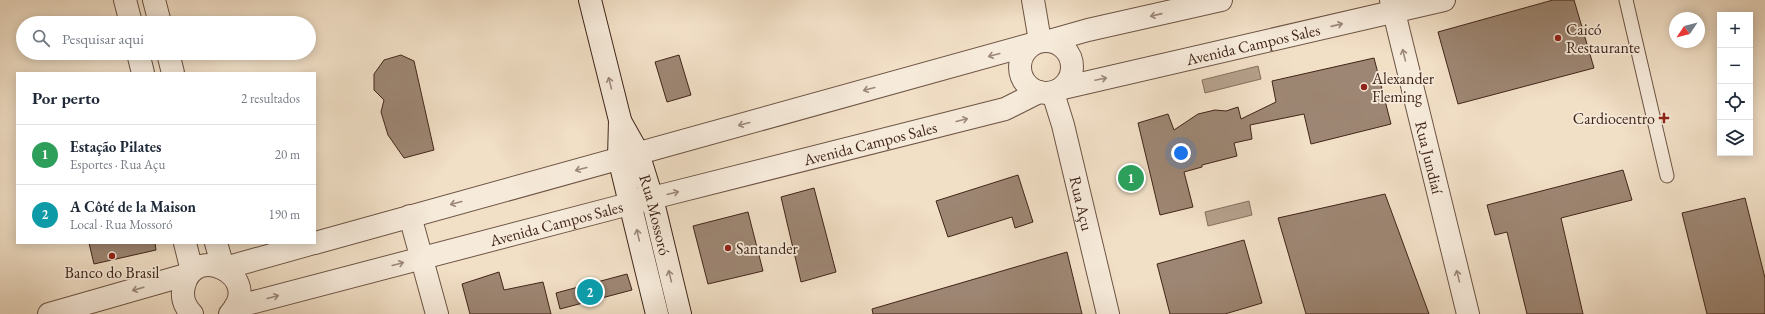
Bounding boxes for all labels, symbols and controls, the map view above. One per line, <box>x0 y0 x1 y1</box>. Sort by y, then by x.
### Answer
one-way arrow <box>1150 11 1163 19</box>
north arrow <box>1669 12 1705 48</box>
map controls <box>1717 12 1753 156</box>
button: + <box>1717 12 1753 48</box>
search box <box>16 16 316 60</box>
street label: Avenida Campos Sales <box>1183 18 1322 70</box>
place label: Caicó Restaurante <box>1566 19 1640 58</box>
one-way arrow <box>1330 21 1343 29</box>
icon: search <box>30 27 52 49</box>
text: Pesquisar aqui <box>62 29 144 48</box>
marker: Caicó Restaurante <box>1553 33 1563 43</box>
one-way arrow <box>1400 48 1407 61</box>
button: − <box>1717 48 1753 84</box>
one-way arrow <box>988 52 1001 59</box>
place label: Alexander Fleming <box>1371 68 1435 107</box>
one-way arrow <box>1094 75 1107 83</box>
one-way arrow <box>606 76 614 89</box>
marker: Alexander Fleming <box>1359 82 1369 92</box>
button: locate <box>1717 84 1753 120</box>
one-way arrow <box>863 86 876 93</box>
text: Por perto <box>32 87 100 109</box>
text: 2 resultados <box>241 90 300 107</box>
place label: Cardiocentro <box>1573 108 1655 129</box>
marker: Cardiocentro <box>1658 112 1670 124</box>
street label: Avenida Campos Sales <box>800 116 939 170</box>
one-way arrow <box>956 116 969 123</box>
street label: Rua Jundiaí <box>1411 119 1449 196</box>
button: layers <box>1717 120 1753 156</box>
one-way arrow <box>738 121 751 128</box>
text: Estação Pilates <box>70 137 162 156</box>
your location <box>1171 143 1191 163</box>
text: 1 <box>42 146 48 163</box>
text: 20 m <box>275 146 300 163</box>
text: Esportes · Rua Açu <box>70 156 165 173</box>
pin: 1 <box>1118 163 1144 193</box>
one-way arrow <box>575 165 588 173</box>
street label: Rua Mossoró <box>635 172 676 258</box>
street label: Rua Açu <box>1065 174 1098 233</box>
one-way arrow <box>667 188 680 196</box>
street label: Avenida Campos Sales <box>486 196 625 251</box>
text: A Côté de la Maison <box>70 197 196 216</box>
one-way arrow <box>450 200 463 207</box>
text: 2 <box>42 206 48 223</box>
text: 190 m <box>269 206 300 223</box>
text: Local · Rua Mossoró <box>70 216 173 233</box>
one-way arrow <box>634 229 641 242</box>
place label: Santander <box>736 238 798 259</box>
marker: Santander <box>723 243 733 253</box>
marker: Banco do Brasil <box>107 251 117 261</box>
one-way arrow <box>392 260 405 268</box>
place label: Banco do Brasil <box>65 262 160 283</box>
one-way arrow <box>666 270 674 283</box>
one-way arrow <box>1454 270 1462 283</box>
pin: 2 <box>577 277 603 307</box>
one-way arrow <box>132 286 145 293</box>
one-way arrow <box>266 293 279 301</box>

